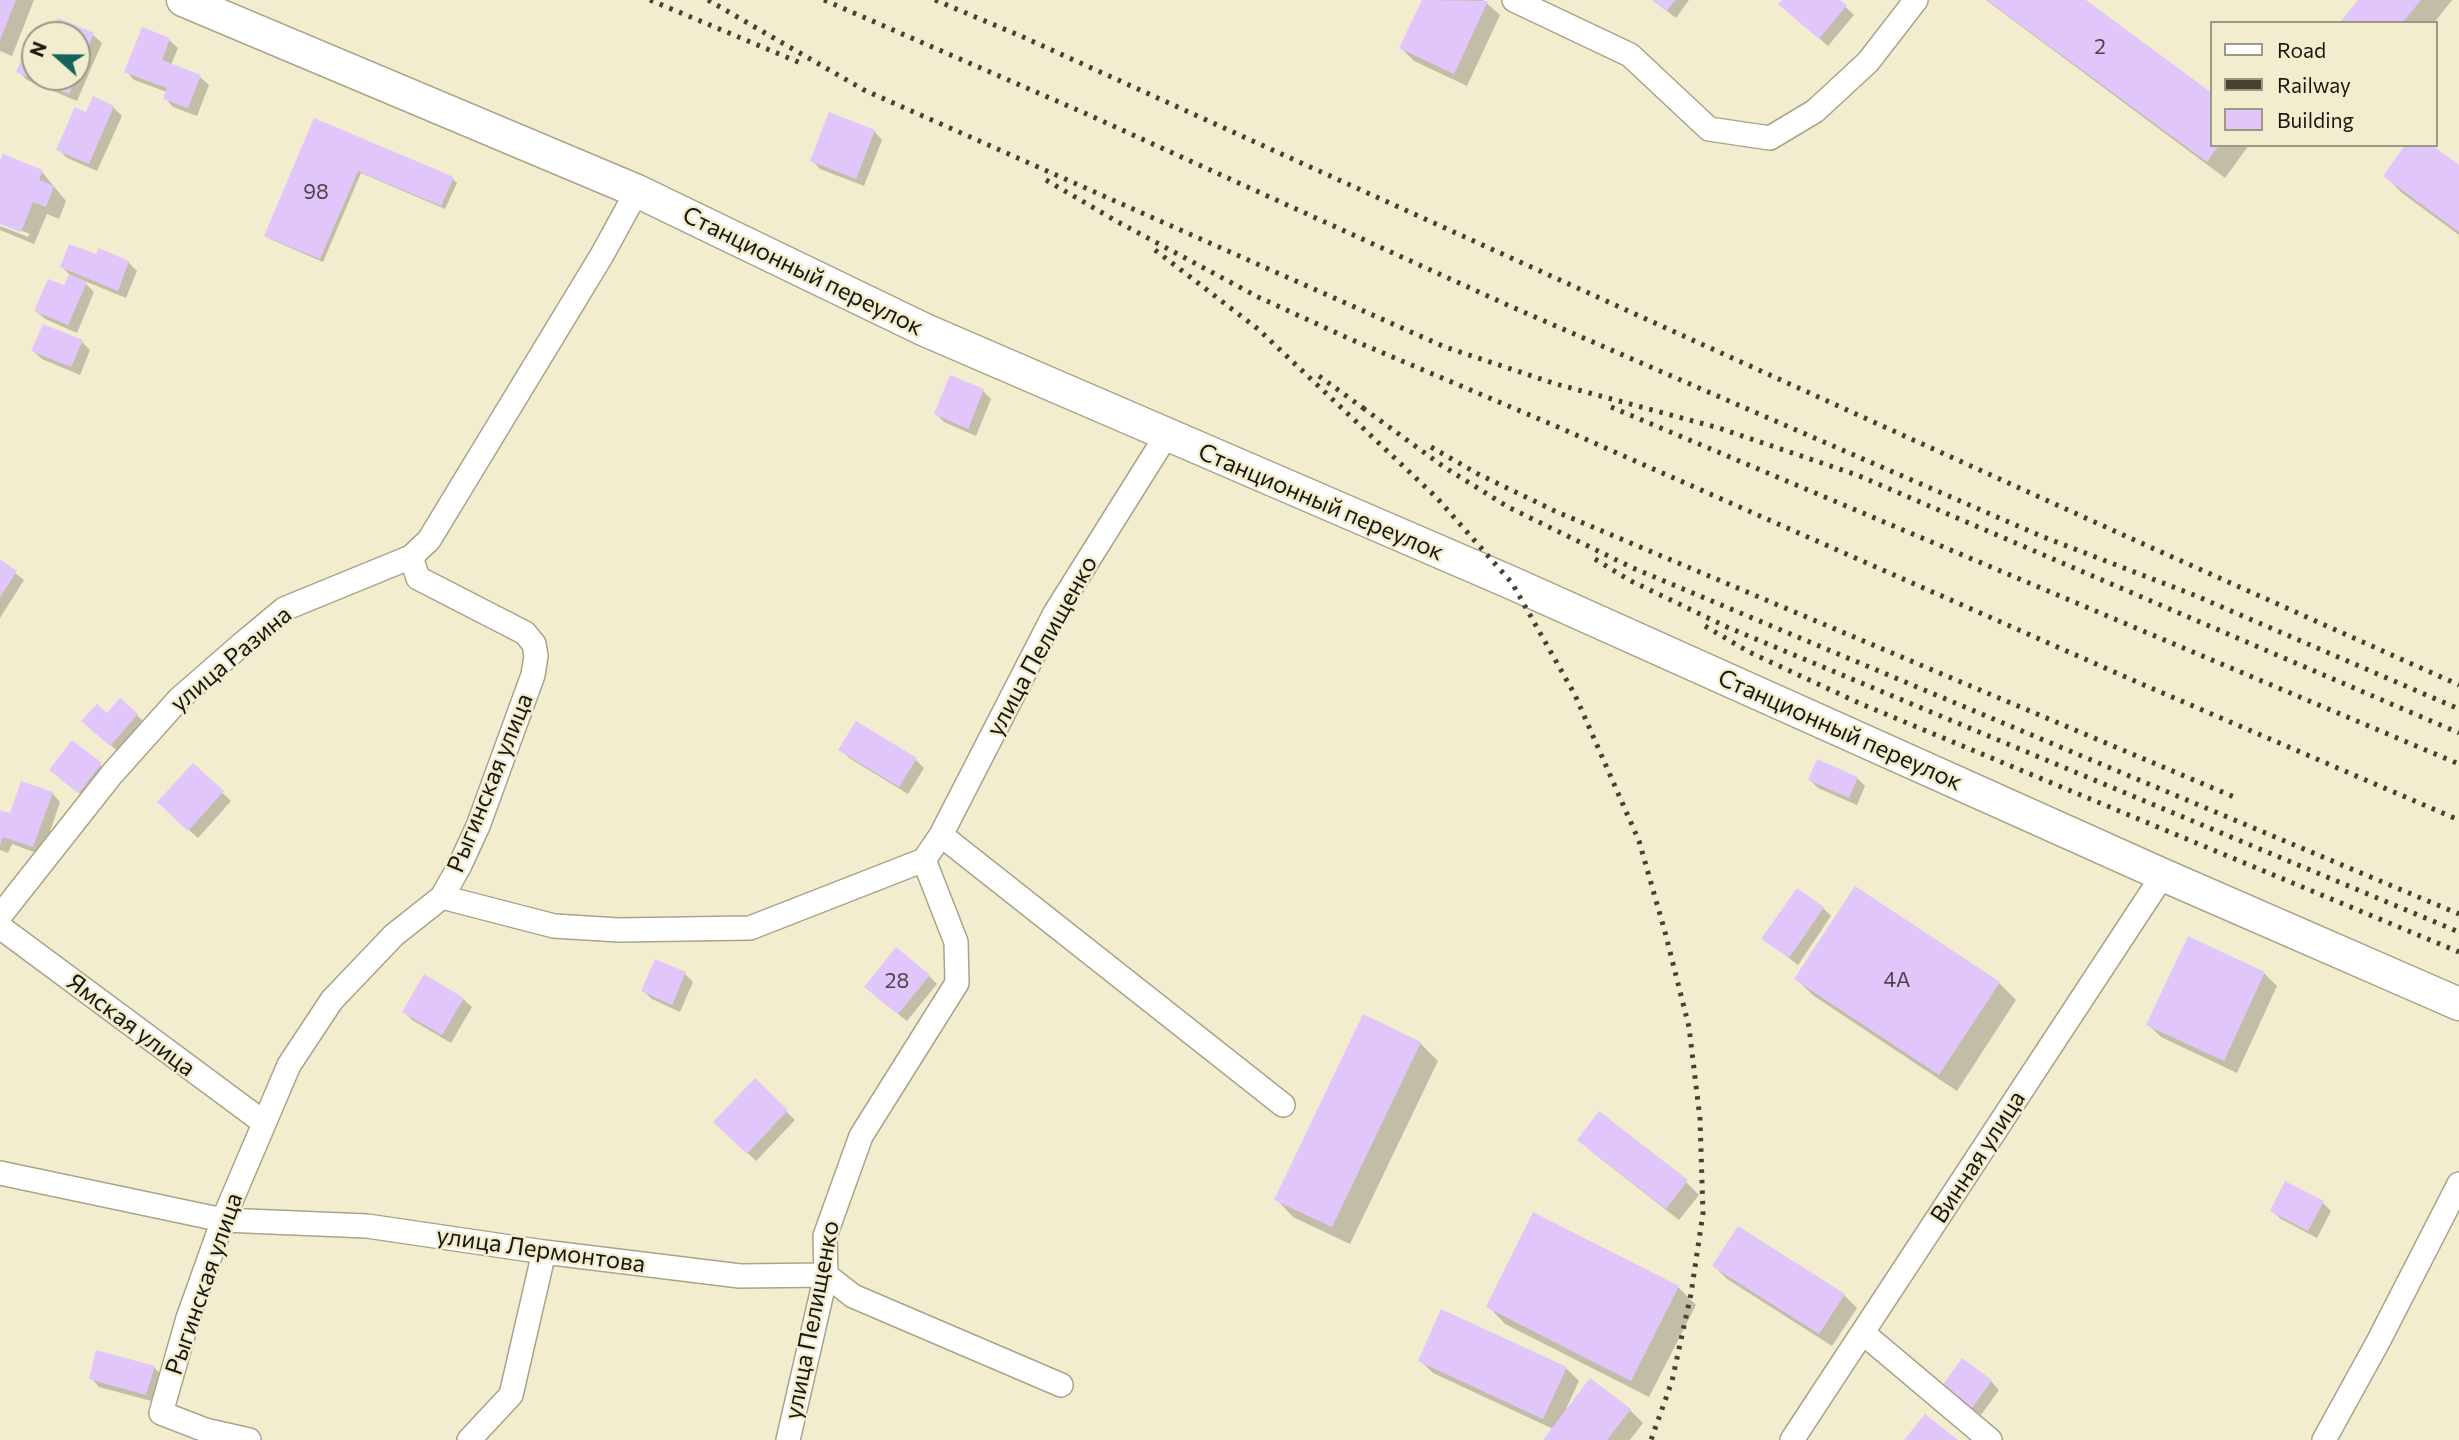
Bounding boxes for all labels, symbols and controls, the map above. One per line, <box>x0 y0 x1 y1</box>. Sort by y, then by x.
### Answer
north arrow <box>21 21 91 91</box>
legend <box>2210 21 2438 147</box>
house number: 2 <box>2094 34 2106 60</box>
text: Road <box>2277 37 2326 62</box>
text: N <box>25 38 51 60</box>
text: Railway <box>2277 72 2351 97</box>
text: Building <box>2277 107 2354 132</box>
house number: 98 <box>303 179 329 205</box>
street label: Станционный переулок <box>678 200 928 342</box>
street label: Станционный переулок <box>1194 437 1448 567</box>
street label: улица Пелищенко <box>981 551 1103 741</box>
street label: улица Разина <box>165 600 297 718</box>
street label: Станционный переулок <box>1714 663 1966 797</box>
street label: Рыгинская улица <box>441 689 539 877</box>
street label: Ямская улица <box>61 967 201 1083</box>
house number: 4А <box>1883 967 1911 993</box>
house number: 28 <box>885 968 909 994</box>
street label: Винная улица <box>1925 1085 2031 1229</box>
street label: Рыгинская улица <box>159 1189 249 1379</box>
street label: улица Пелищенко <box>779 1218 845 1422</box>
street label: улица Лермонтова <box>435 1221 647 1279</box>

